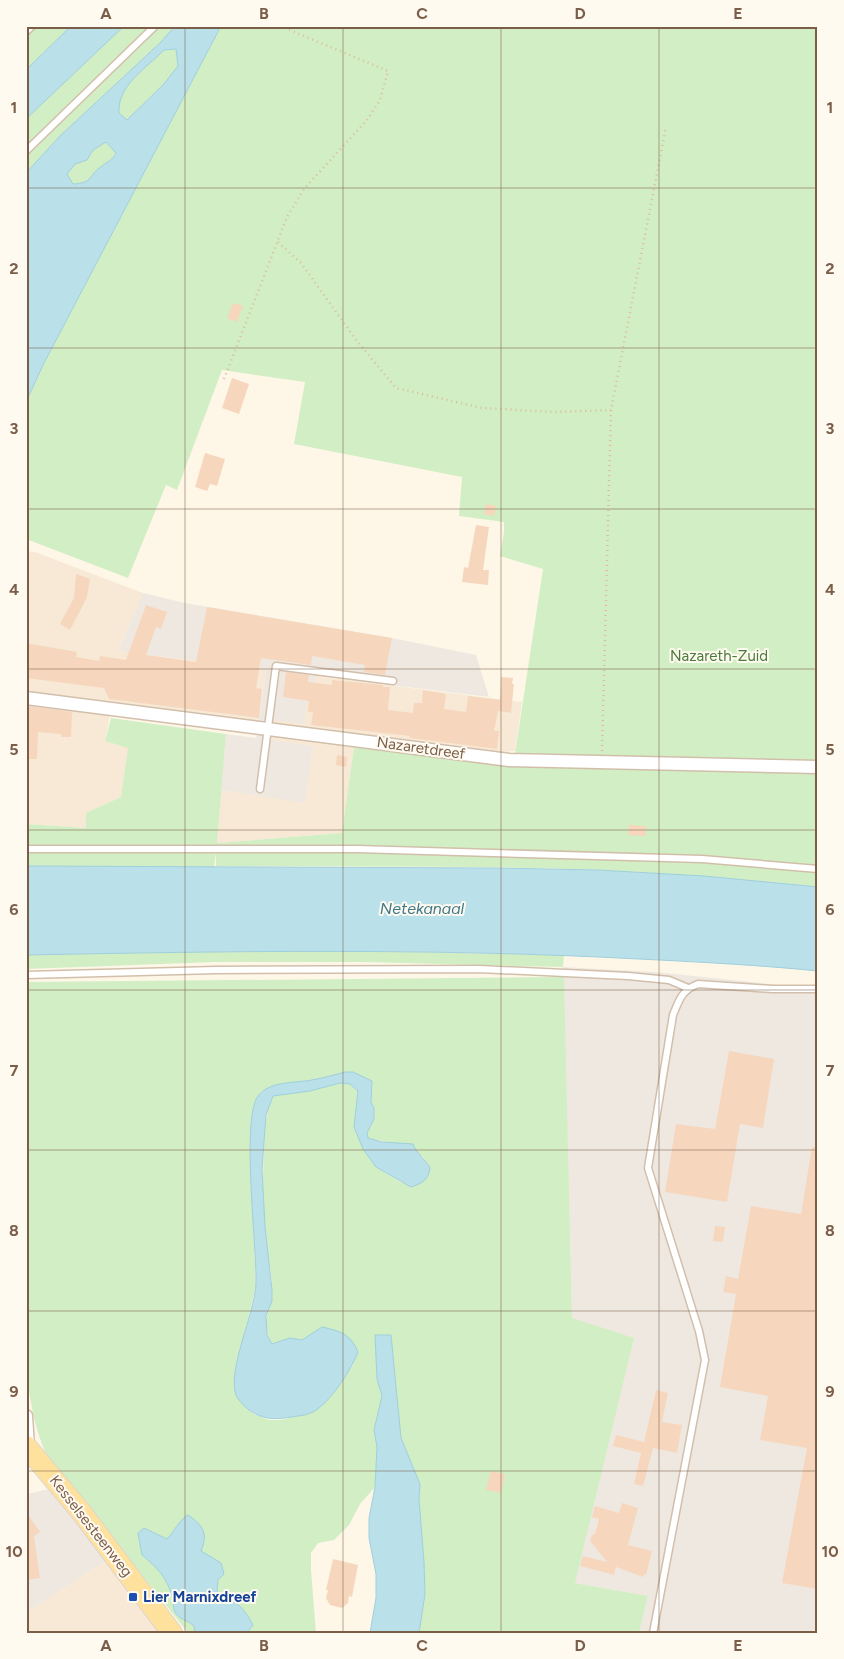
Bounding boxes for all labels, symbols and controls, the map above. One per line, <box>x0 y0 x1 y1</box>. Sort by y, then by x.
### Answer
text: A <box>100 4 112 23</box>
text: B <box>259 4 269 23</box>
text: C <box>416 4 428 23</box>
text: D <box>574 4 586 23</box>
text: E <box>733 4 743 23</box>
text: 1 <box>11 98 17 117</box>
text: 1 <box>827 98 833 117</box>
text: 2 <box>9 259 19 278</box>
text: 2 <box>825 259 835 278</box>
text: 3 <box>10 419 19 438</box>
text: 3 <box>826 419 835 438</box>
text: 4 <box>9 580 19 599</box>
text: 4 <box>825 580 835 599</box>
park label: Nazareth-Zuid <box>670 647 768 665</box>
street label: Nazaretdreef <box>376 733 467 763</box>
text: 5 <box>9 740 19 759</box>
text: 5 <box>825 740 835 759</box>
water label: Netekanaal <box>380 899 465 918</box>
text: 6 <box>9 900 19 919</box>
text: 6 <box>825 900 835 919</box>
text: 7 <box>10 1061 19 1080</box>
text: 7 <box>826 1061 835 1080</box>
text: 8 <box>9 1221 19 1240</box>
text: 8 <box>825 1221 835 1240</box>
text: 9 <box>9 1382 19 1401</box>
text: 9 <box>825 1382 835 1401</box>
street label: Kesselsesteenweg <box>46 1472 136 1580</box>
text: 10 <box>5 1542 23 1561</box>
text: 10 <box>821 1542 839 1561</box>
place label: Lier Marnixdreef <box>143 1588 257 1606</box>
marker: Lier Marnixdreef <box>127 1591 139 1603</box>
text: A <box>100 1636 112 1655</box>
text: B <box>259 1636 269 1655</box>
text: C <box>416 1636 428 1655</box>
text: D <box>574 1636 586 1655</box>
text: E <box>733 1636 743 1655</box>

